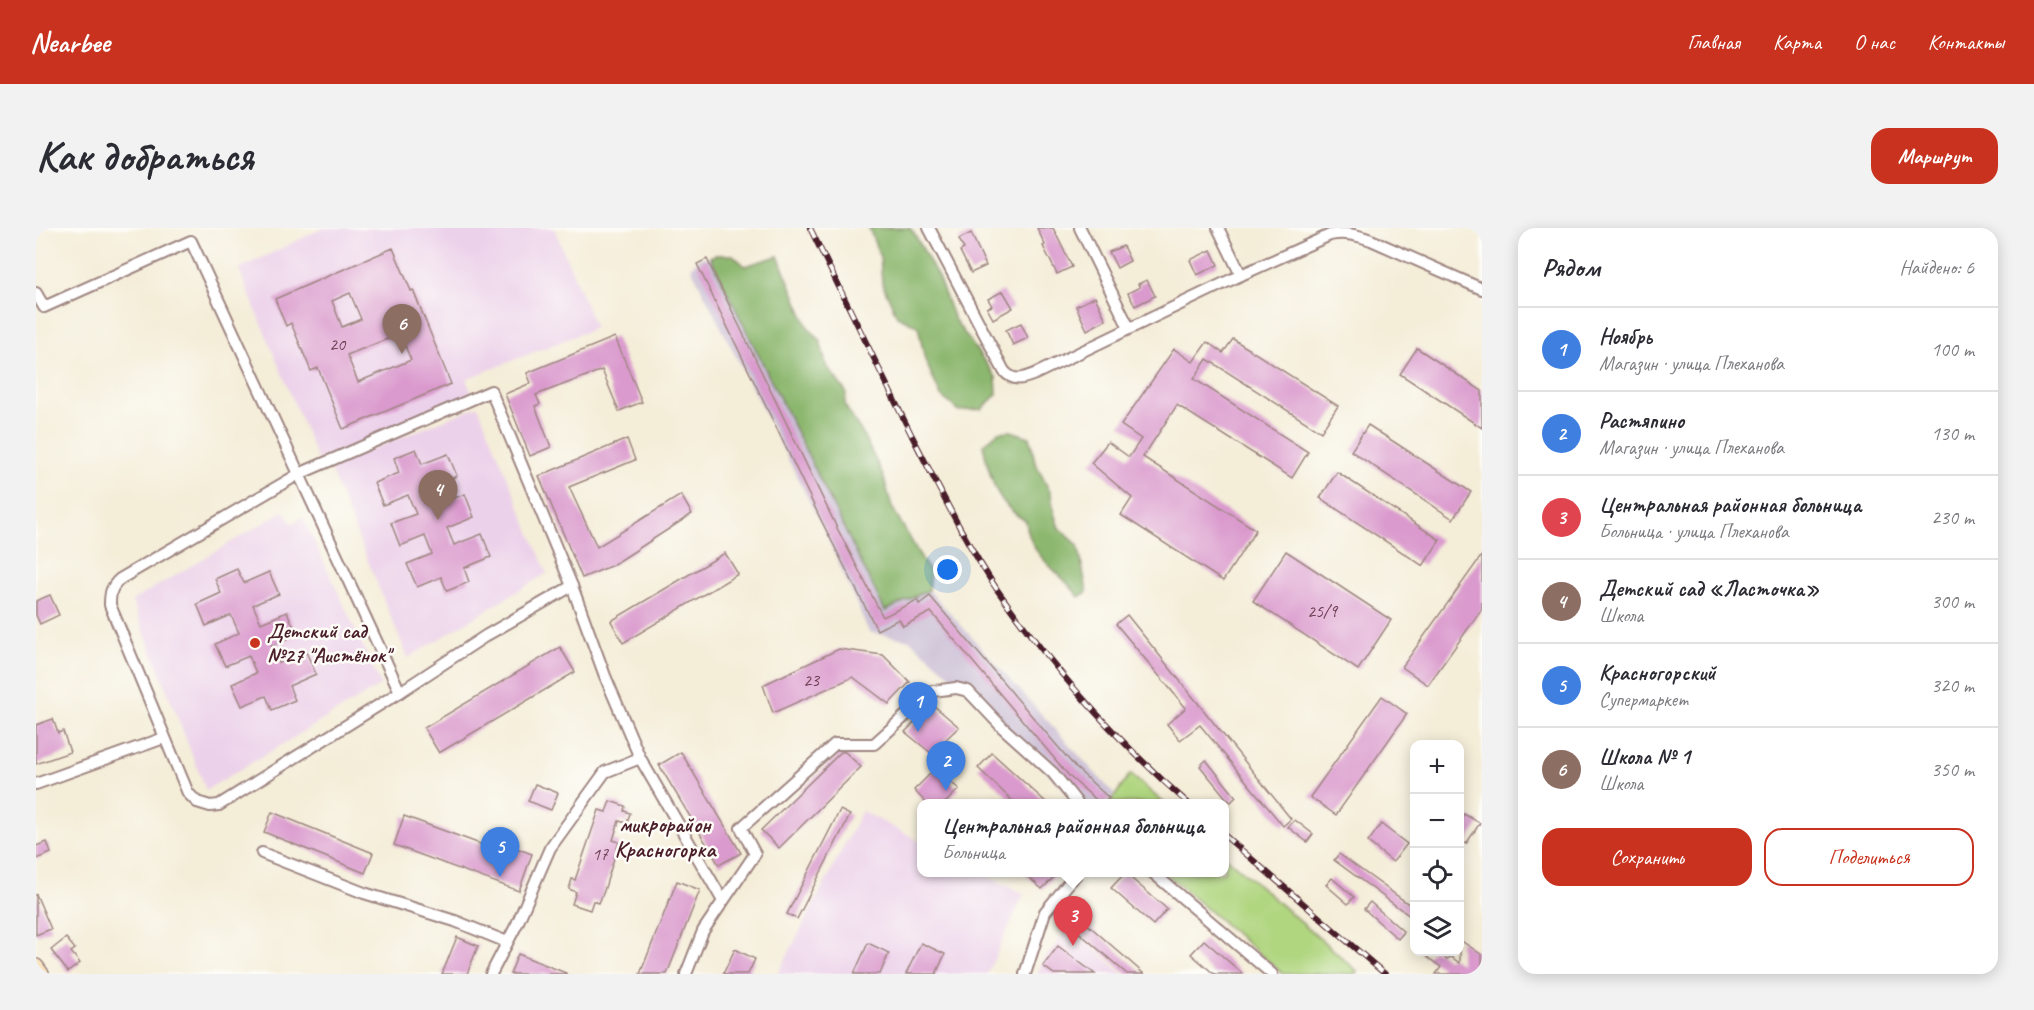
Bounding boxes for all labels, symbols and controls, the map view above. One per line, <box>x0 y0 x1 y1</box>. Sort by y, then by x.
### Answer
text: Nearbee <box>30 25 110 60</box>
text: Главная <box>1687 29 1740 55</box>
text: Карта <box>1773 29 1821 55</box>
text: О нас <box>1854 29 1895 55</box>
text: Контакты <box>1928 29 2004 55</box>
button: Маршрут <box>1871 128 1998 184</box>
text: Как добраться <box>36 130 253 183</box>
text: Рядом <box>1542 251 1600 284</box>
text: Найдено: 6 <box>1899 255 1974 280</box>
pin: 6 <box>382 304 422 354</box>
text: Ноябрь <box>1599 323 1652 351</box>
house number: 20 <box>329 333 347 355</box>
text: 1 <box>1557 337 1566 362</box>
text: 100 m <box>1931 337 1974 362</box>
text: Магазин · улица Плеханова <box>1599 351 1784 376</box>
text: Растяпино <box>1599 407 1684 435</box>
text: 2 <box>1557 421 1566 446</box>
text: 130 m <box>1931 421 1974 446</box>
text: Магазин · улица Плеханова <box>1599 435 1784 460</box>
pin: 4 <box>418 470 458 520</box>
text: Центральная районная больница <box>1599 491 1861 519</box>
text: 3 <box>1557 505 1566 530</box>
text: 230 m <box>1931 505 1974 530</box>
text: Больница · улица Плеханова <box>1599 519 1788 544</box>
your location <box>933 555 962 584</box>
text: Детский сад «Ласточка» <box>1599 575 1819 603</box>
text: 4 <box>1557 589 1566 614</box>
text: 300 m <box>1931 589 1974 614</box>
house number: 25/9 <box>1307 600 1339 622</box>
text: Школа <box>1599 603 1643 628</box>
place label: Детский сад №27 "Аистёнок" <box>267 618 395 668</box>
marker: Детский сад №27 "Аистёнок" <box>248 636 262 650</box>
text: Красногорский <box>1599 659 1716 687</box>
house number: 23 <box>803 669 821 691</box>
text: 5 <box>1557 673 1566 698</box>
text: 320 m <box>1931 673 1974 698</box>
pin: 1 <box>898 682 938 732</box>
text: Супермаркет <box>1599 687 1688 712</box>
map controls <box>1410 740 1464 956</box>
button: + <box>1410 740 1464 794</box>
pin: 2 <box>926 742 966 791</box>
text: Школа № 1 <box>1599 743 1690 771</box>
text: 6 <box>1557 757 1566 782</box>
text: 350 m <box>1931 757 1974 782</box>
text: Школа <box>1599 771 1643 796</box>
button: − <box>1410 794 1464 848</box>
popup <box>917 799 1229 877</box>
district label: микрорайон Красногорка <box>615 811 717 864</box>
text: Центральная районная больница <box>942 812 1204 840</box>
pin: 5 <box>480 828 520 877</box>
button: Сохранить <box>1542 828 1752 886</box>
button: Поделиться <box>1764 828 1974 886</box>
text: Больница <box>942 840 1005 865</box>
house number: 17 <box>592 843 609 865</box>
button: locate <box>1410 848 1464 902</box>
pin: 3 <box>1054 896 1092 946</box>
button: layers <box>1410 902 1464 956</box>

